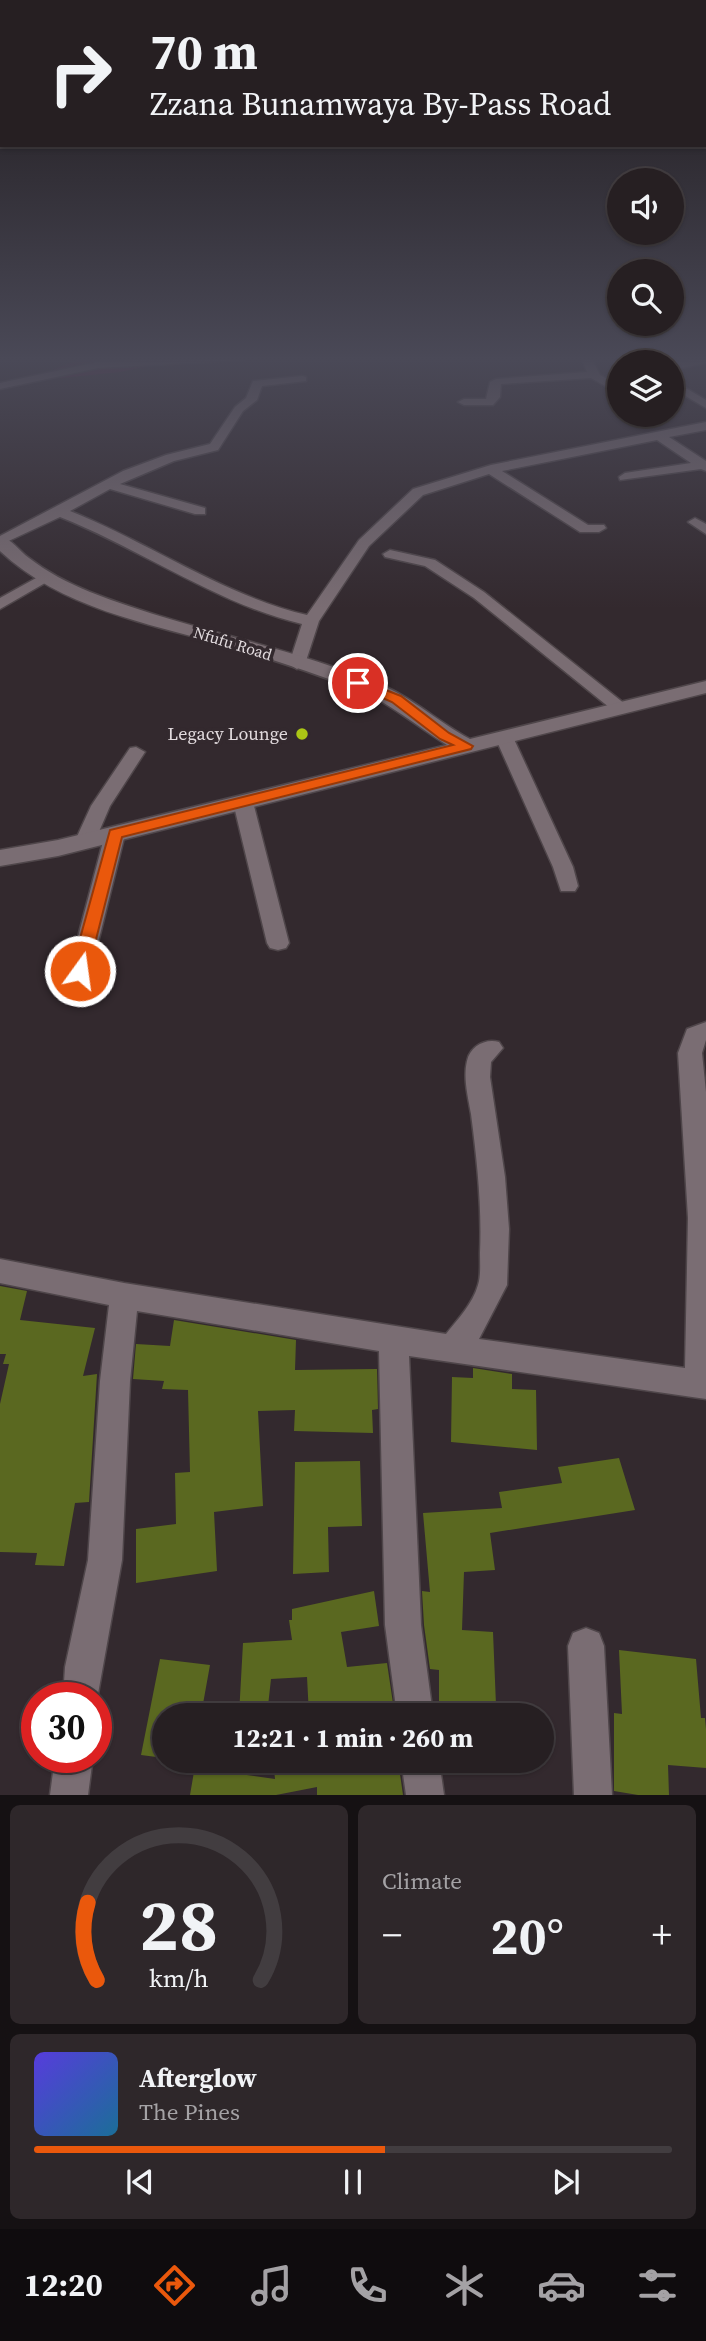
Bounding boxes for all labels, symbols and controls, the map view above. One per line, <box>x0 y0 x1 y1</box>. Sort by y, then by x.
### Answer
text: 70 m <box>150 18 258 85</box>
icon: right <box>35 28 126 119</box>
text: Zzana Bunamwaya By-Pass Road <box>150 82 611 126</box>
map controls <box>607 168 684 427</box>
button: sound <box>607 168 684 245</box>
button: search <box>607 259 684 336</box>
button: layers <box>607 350 684 427</box>
street label: Nfufu Road <box>191 621 275 665</box>
pin <box>328 653 388 713</box>
icon: arrive <box>339 664 377 702</box>
place label: Legacy Lounge <box>168 721 288 746</box>
marker: Legacy Lounge <box>294 726 310 742</box>
position arrow <box>43 934 117 1008</box>
speed limit sign: 30 <box>21 1682 112 1773</box>
text: 12:21 · 1 min · 260 m <box>233 1720 473 1756</box>
text: Climate <box>382 1865 462 1897</box>
text: 28 <box>140 1876 218 1975</box>
text: 20° <box>490 1900 564 1971</box>
text: − <box>382 1909 402 1961</box>
text: + <box>652 1909 672 1961</box>
text: km/h <box>149 1961 209 1995</box>
text: Afterglow <box>139 2060 257 2096</box>
text: The Pines <box>139 2096 240 2128</box>
icon: previous <box>121 2163 159 2201</box>
icon: pause <box>334 2163 372 2201</box>
icon: next <box>547 2163 585 2201</box>
icon: directions <box>150 2261 199 2310</box>
icon: music <box>247 2261 296 2310</box>
icon: phone <box>343 2261 392 2310</box>
icon: climate <box>440 2261 489 2310</box>
icon: car <box>537 2261 586 2310</box>
icon: filters <box>633 2261 682 2310</box>
text: 12:20 <box>24 2263 103 2307</box>

